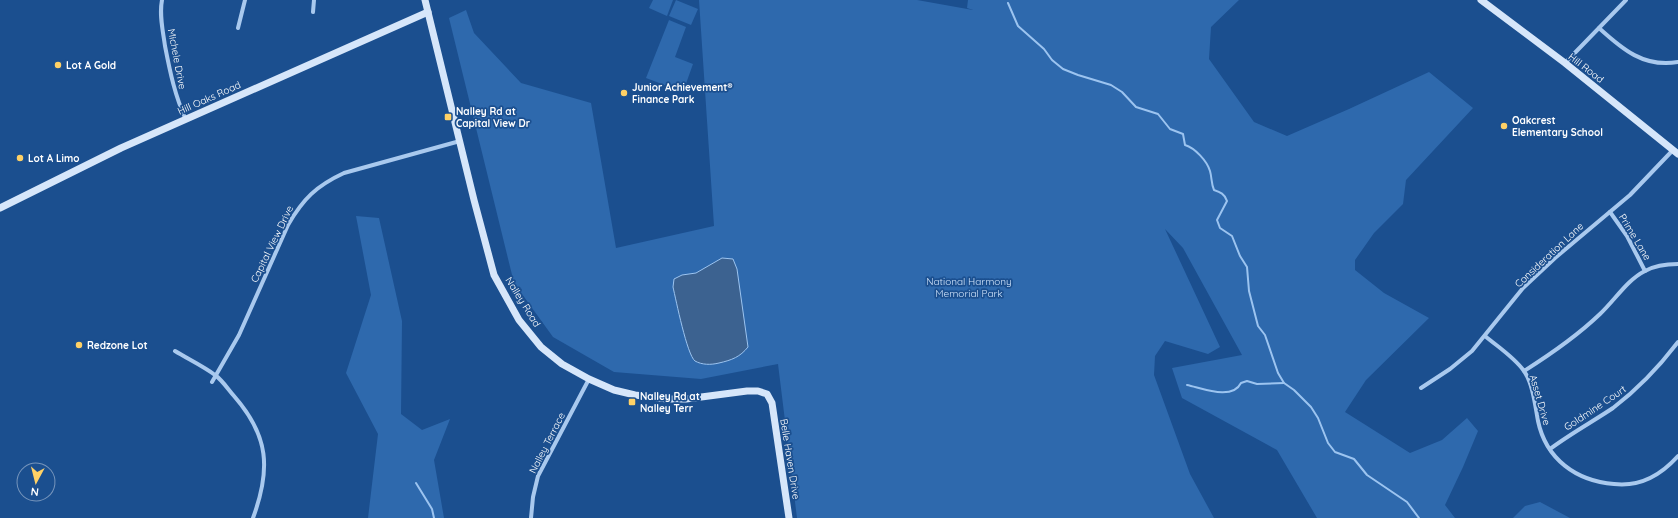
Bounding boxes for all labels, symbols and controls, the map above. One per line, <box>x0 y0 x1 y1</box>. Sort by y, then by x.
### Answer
street label: Michele Drive <box>165 28 189 91</box>
street label: Hill Road <box>1566 50 1606 86</box>
place label: Lot A Gold <box>66 59 116 72</box>
marker: Lot A Gold <box>53 60 63 70</box>
street label: Hill Oaks Road <box>175 78 243 118</box>
place label: Junior Achievement® Finance Park <box>632 81 732 106</box>
marker: Junior Achievement® Finance Park <box>619 88 629 98</box>
place label: Nalley Rd at Capital View Dr <box>456 105 531 130</box>
marker: Nalley Rd at Capital View Dr <box>443 112 453 122</box>
place label: Oakcrest Elementary School <box>1512 114 1603 139</box>
marker: Oakcrest Elementary School <box>1499 121 1509 131</box>
place label: Lot A Limo <box>28 152 79 165</box>
marker: Lot A Limo <box>15 153 25 163</box>
street label: Capital View Drive <box>248 203 296 285</box>
street label: Prime Lane <box>1616 211 1654 263</box>
street label: Consideration Lane <box>1512 219 1586 290</box>
street label: Nalley Road <box>502 275 544 329</box>
park label: National Harmony Memorial Park <box>926 275 1012 300</box>
place label: Redzone Lot <box>87 339 148 352</box>
marker: Redzone Lot <box>74 340 84 350</box>
street label: Asset Drive <box>1527 373 1553 427</box>
street label: Goldmine Court <box>1561 382 1629 434</box>
place label: Nalley Rd at Nalley Terr <box>640 390 700 415</box>
marker: Nalley Rd at Nalley Terr <box>627 397 637 407</box>
street label: Nalley Terrace <box>526 410 568 476</box>
street label: Belle Haven Drive <box>777 418 803 501</box>
north arrow <box>16 462 56 502</box>
text: N <box>30 484 40 499</box>

